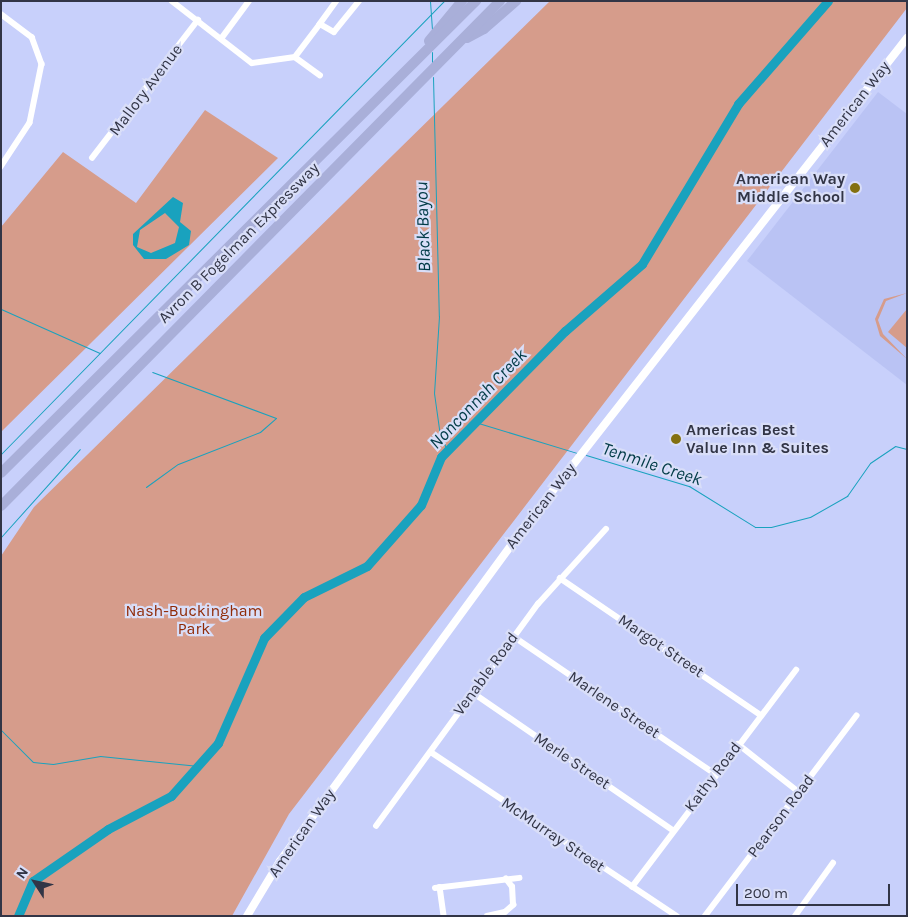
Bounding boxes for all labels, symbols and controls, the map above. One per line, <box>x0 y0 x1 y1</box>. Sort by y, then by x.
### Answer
street label: Mallory Avenue <box>105 40 187 140</box>
street label: American Way <box>816 57 894 151</box>
street label: Avron B Fogelman Expressway <box>155 159 323 327</box>
place label: American Way Middle School <box>736 169 845 207</box>
water label: Black Bayou <box>411 181 435 273</box>
marker: American Way Middle School <box>849 182 861 194</box>
water label: Nonconnah Creek <box>425 344 531 454</box>
place label: Americas Best Value Inn & Suites <box>686 420 829 458</box>
marker: Americas Best Value Inn & Suites <box>670 433 682 445</box>
water label: Tenmile Creek <box>599 438 705 490</box>
street label: American Way <box>502 459 580 553</box>
park label: Nash-Buckingham Park <box>125 601 263 639</box>
street label: Margot Street <box>614 610 708 682</box>
street label: Venable Road <box>449 629 523 719</box>
street label: Marlene Street <box>565 667 663 743</box>
street label: Merle Street <box>530 728 614 794</box>
street label: Kathy Road <box>681 738 745 816</box>
street label: Pearson Road <box>744 771 818 861</box>
street label: American Way <box>264 785 340 881</box>
street label: McMurray Street <box>498 793 608 877</box>
north arrow <box>10 857 60 907</box>
text: N <box>12 864 32 882</box>
scale bar <box>738 874 892 906</box>
text: 200 m <box>744 884 788 902</box>

